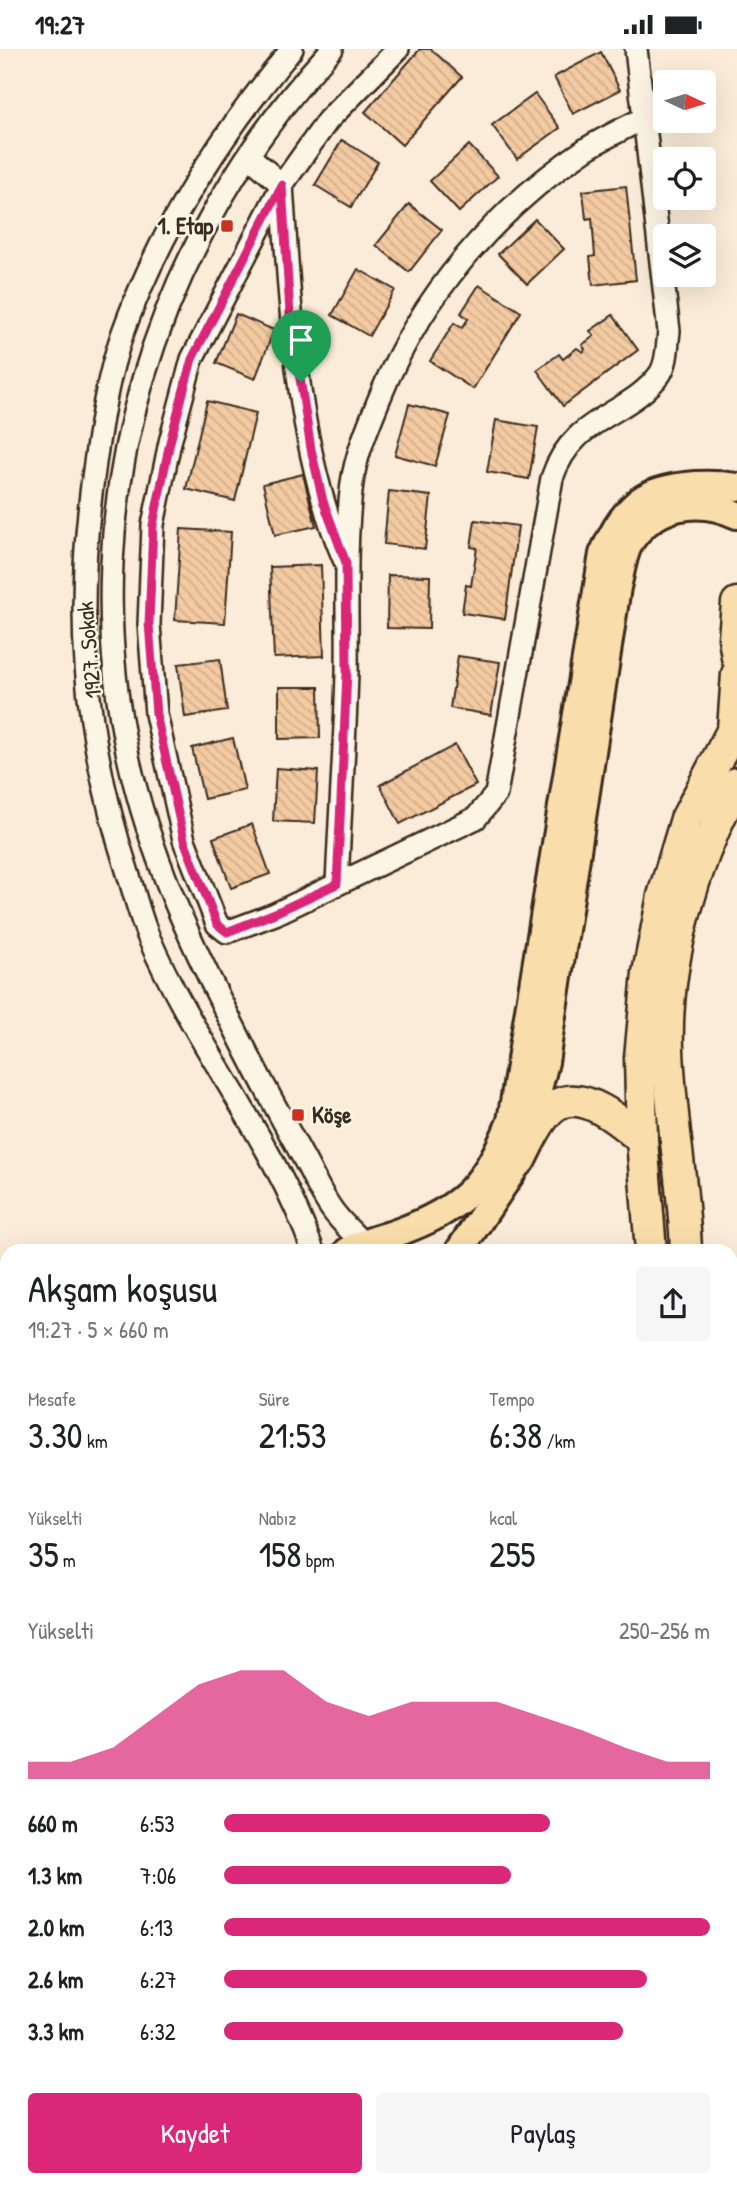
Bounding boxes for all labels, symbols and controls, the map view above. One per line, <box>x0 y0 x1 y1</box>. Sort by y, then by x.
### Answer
text: 19:27 <box>35 7 85 42</box>
north arrow <box>653 70 716 133</box>
map controls <box>653 70 716 287</box>
button: locate <box>653 147 716 210</box>
place label: 1. Etap <box>158 210 213 242</box>
marker: 1. Etap <box>219 218 235 234</box>
button: layers <box>653 224 716 287</box>
pin <box>271 310 331 382</box>
icon: arrive <box>282 321 320 359</box>
street label: 1927. Sokak <box>69 600 108 700</box>
place label: Köşe <box>312 1099 352 1130</box>
marker: Köşe <box>290 1107 306 1123</box>
text: Akşam koşusu <box>28 1262 217 1314</box>
button: share <box>636 1267 710 1341</box>
text: 19:27 · 5 × 660 m <box>28 1314 169 1345</box>
text: Mesafe <box>28 1386 76 1412</box>
text: Süre <box>259 1386 290 1412</box>
text: Tempo <box>489 1386 535 1412</box>
text: 3.30 <box>28 1412 83 1459</box>
text: 21:53 <box>259 1412 326 1459</box>
text: 6:38 <box>489 1412 542 1459</box>
text: km <box>83 1428 108 1454</box>
text: /km <box>542 1428 575 1454</box>
text: Yükselti <box>28 1505 83 1531</box>
text: Nabız <box>259 1505 296 1531</box>
text: kcal <box>489 1505 517 1531</box>
text: 35 <box>28 1531 59 1578</box>
text: 158 <box>259 1531 301 1578</box>
text: 255 <box>489 1531 535 1578</box>
text: m <box>59 1547 76 1573</box>
text: bpm <box>301 1547 335 1573</box>
text: Yükselti <box>28 1615 94 1646</box>
text: 250–256 m <box>619 1615 710 1646</box>
text: 660 m <box>28 1808 78 1839</box>
text: 6:53 <box>140 1808 175 1839</box>
text: 1.3 km <box>28 1860 82 1891</box>
text: 7:06 <box>140 1860 176 1891</box>
text: 2.0 km <box>28 1912 84 1943</box>
text: 6:13 <box>140 1912 173 1943</box>
text: 2.6 km <box>28 1964 83 1995</box>
text: 6:27 <box>140 1964 177 1995</box>
text: 3.3 km <box>28 2016 84 2047</box>
text: 6:32 <box>140 2016 176 2047</box>
button: Kaydet <box>28 2093 362 2173</box>
button: Paylaş <box>376 2093 710 2173</box>

